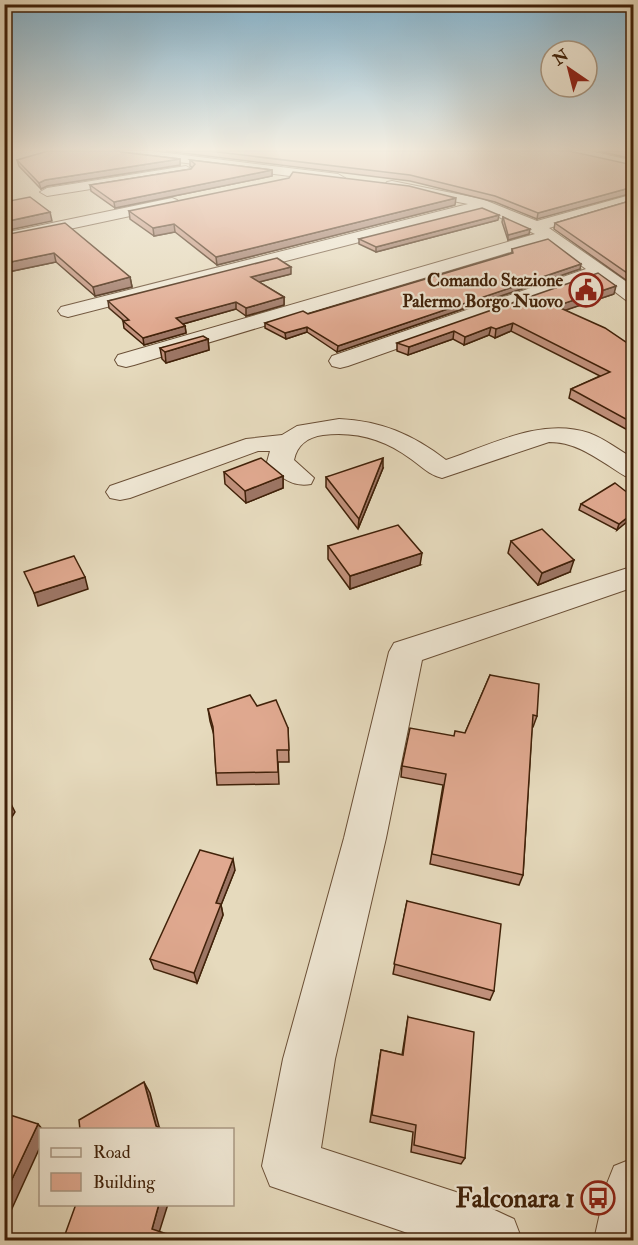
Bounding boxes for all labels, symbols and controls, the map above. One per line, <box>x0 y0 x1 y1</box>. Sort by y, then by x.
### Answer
north arrow <box>539 39 599 99</box>
text: N <box>549 45 573 70</box>
place label: Comando Stazione Palermo Borgo Nuovo <box>402 269 563 313</box>
public building icon: Comando Stazione Palermo Borgo Nuovo <box>568 272 604 308</box>
legend <box>39 1128 234 1206</box>
text: Road <box>93 1141 131 1164</box>
text: Building <box>93 1171 156 1194</box>
bus stop icon: Falconara 1 <box>580 1180 616 1216</box>
place label: Falconara 1 <box>456 1182 575 1215</box>

